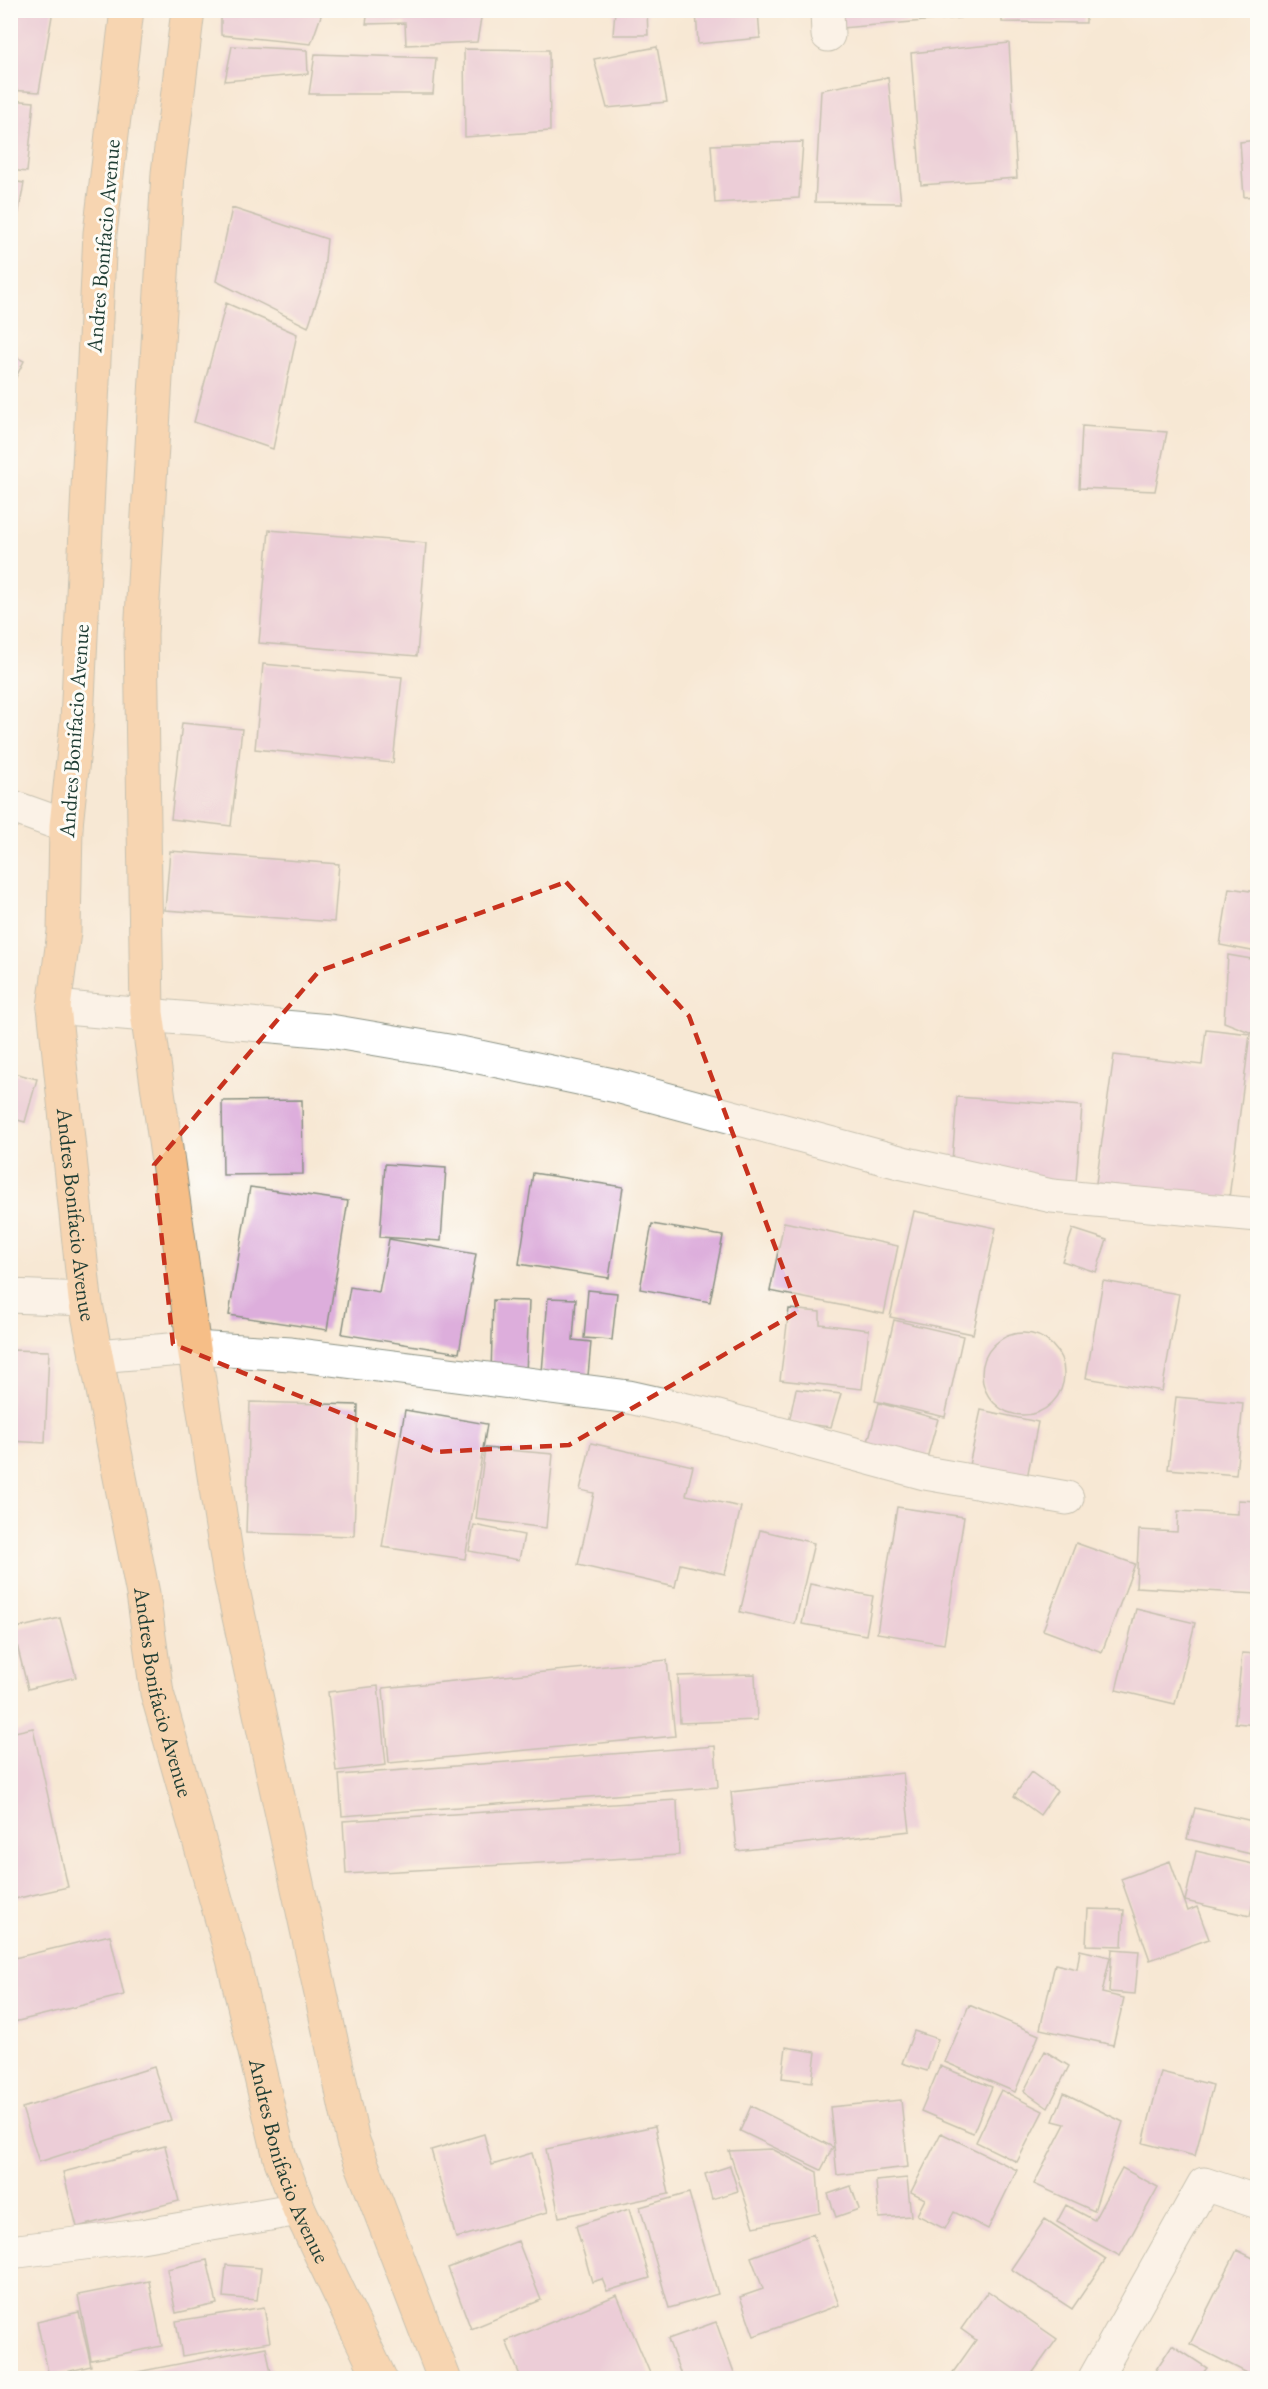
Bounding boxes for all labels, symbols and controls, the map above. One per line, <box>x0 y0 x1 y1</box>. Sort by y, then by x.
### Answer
street label: Andres Bonifacio Avenue <box>79 138 127 355</box>
street label: Andres Bonifacio Avenue <box>52 623 96 840</box>
street label: Andres Bonifacio Avenue <box>50 1105 104 1324</box>
street label: Andres Bonifacio Avenue <box>128 1584 201 1801</box>
street label: Andres Bonifacio Avenue <box>242 2054 337 2268</box>

